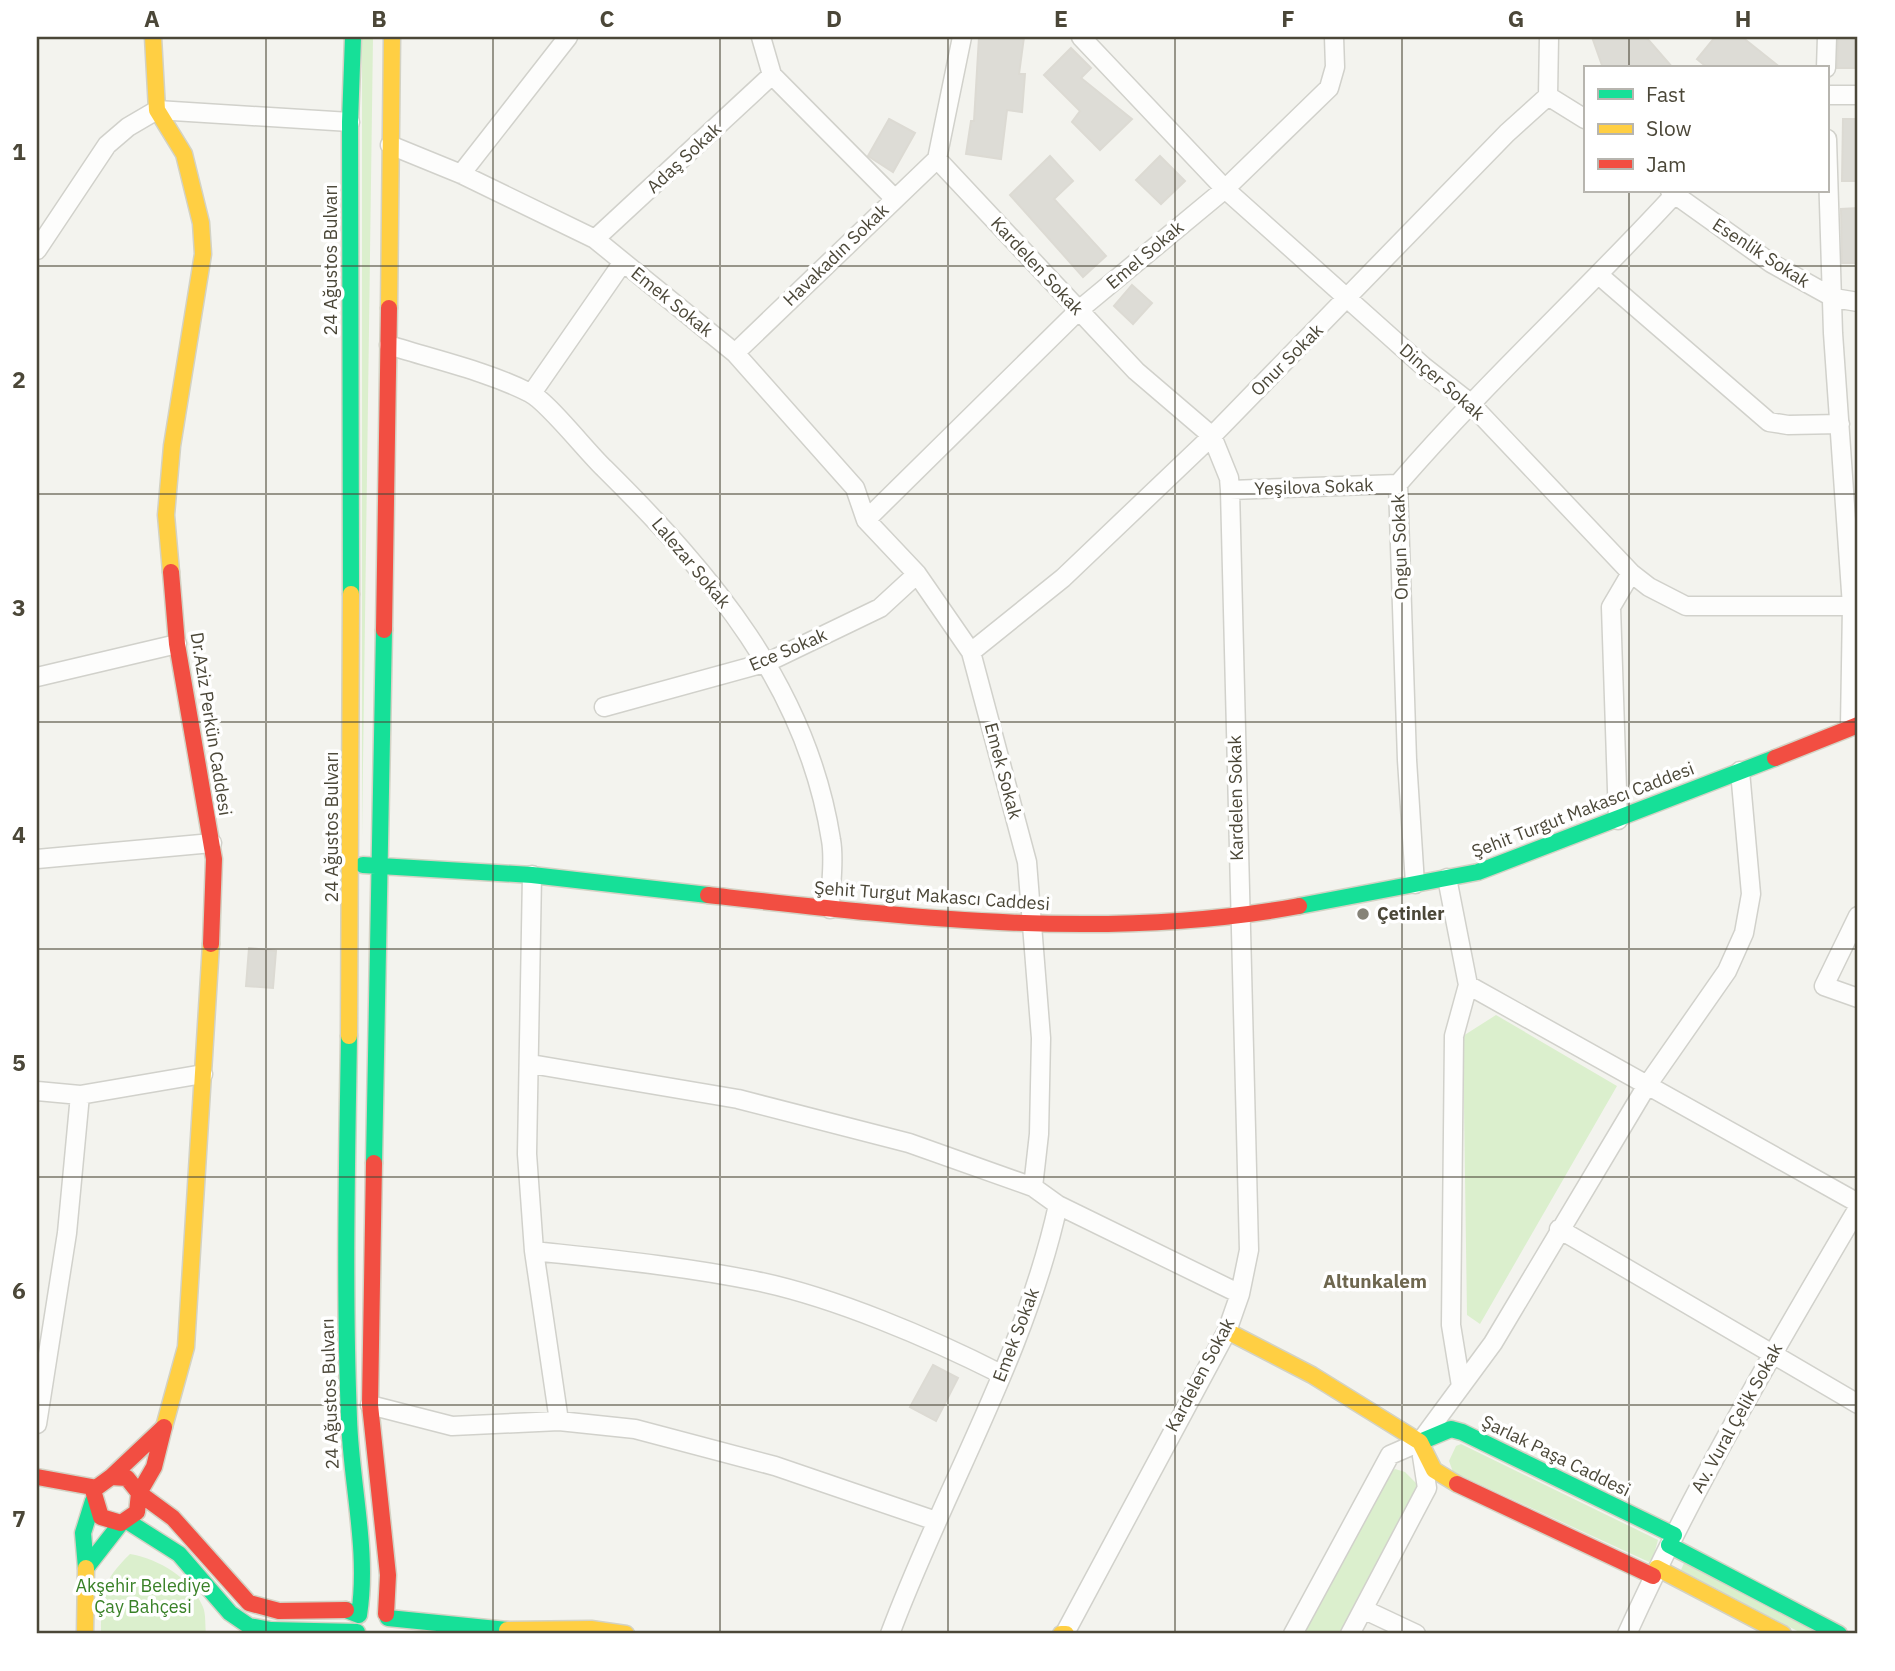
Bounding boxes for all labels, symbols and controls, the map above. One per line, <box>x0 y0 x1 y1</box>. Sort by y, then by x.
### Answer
text: A <box>144 3 160 33</box>
text: B <box>371 3 387 33</box>
text: C <box>600 3 615 33</box>
text: D <box>826 3 842 33</box>
text: E <box>1054 3 1068 33</box>
text: F <box>1281 3 1295 33</box>
text: G <box>1508 3 1524 33</box>
text: H <box>1735 3 1751 33</box>
legend <box>1584 66 1828 192</box>
text: Fast <box>1646 80 1686 108</box>
text: Slow <box>1646 114 1692 142</box>
street label: Adaş Sokak <box>642 117 726 198</box>
text: 1 <box>12 136 26 166</box>
text: Jam <box>1646 150 1686 178</box>
street label: 24 Ağustos Bulvarı <box>319 184 342 336</box>
street label: Havakadın Sokak <box>778 198 894 311</box>
street label: Kardelen Sokak <box>986 212 1089 320</box>
street label: Esenlik Sokak <box>1708 213 1815 293</box>
street label: Emel Sokak <box>1101 215 1189 294</box>
street label: Emek Sokak <box>627 262 718 342</box>
street label: Onur Sokak <box>1246 318 1328 401</box>
street label: Dinçer Sokak <box>1395 338 1490 425</box>
text: 2 <box>12 364 26 394</box>
street label: Yeşilova Sokak <box>1254 473 1375 500</box>
street label: Ongun Sokak <box>1386 493 1413 600</box>
street label: Lalezar Sokak <box>647 513 736 613</box>
text: 3 <box>12 592 26 622</box>
street label: Ece Sokak <box>745 623 831 676</box>
street label: Dr.Aziz Perkün Caddesi <box>186 631 237 817</box>
street label: Emek Sokak <box>980 720 1028 822</box>
street label: Kardelen Sokak <box>1223 734 1248 861</box>
street label: 24 Ağustos Bulvarı <box>320 751 343 903</box>
street label: Şehit Turgut Makascı Caddesi <box>1468 756 1697 863</box>
text: 4 <box>12 819 26 849</box>
street label: Şehit Turgut Makascı Caddesi <box>813 876 1051 915</box>
place label: Çetinler <box>1377 902 1444 925</box>
marker: Çetinler <box>1355 906 1371 922</box>
text: 5 <box>12 1047 26 1077</box>
district label: Altunkalem <box>1323 1269 1427 1293</box>
text: 6 <box>12 1275 26 1305</box>
street label: Emek Sokak <box>987 1284 1044 1385</box>
street label: Kardelen Sokak <box>1160 1313 1239 1436</box>
street label: 24 Ağustos Bulvarı <box>315 1318 344 1470</box>
street label: Av. Vural Çelik Sokak <box>1686 1338 1788 1497</box>
street label: Şarlak Paşa Caddesi <box>1478 1410 1634 1502</box>
text: 7 <box>12 1503 26 1533</box>
park label: Akşehir Belediye Çay Bahçesi <box>75 1574 211 1618</box>

